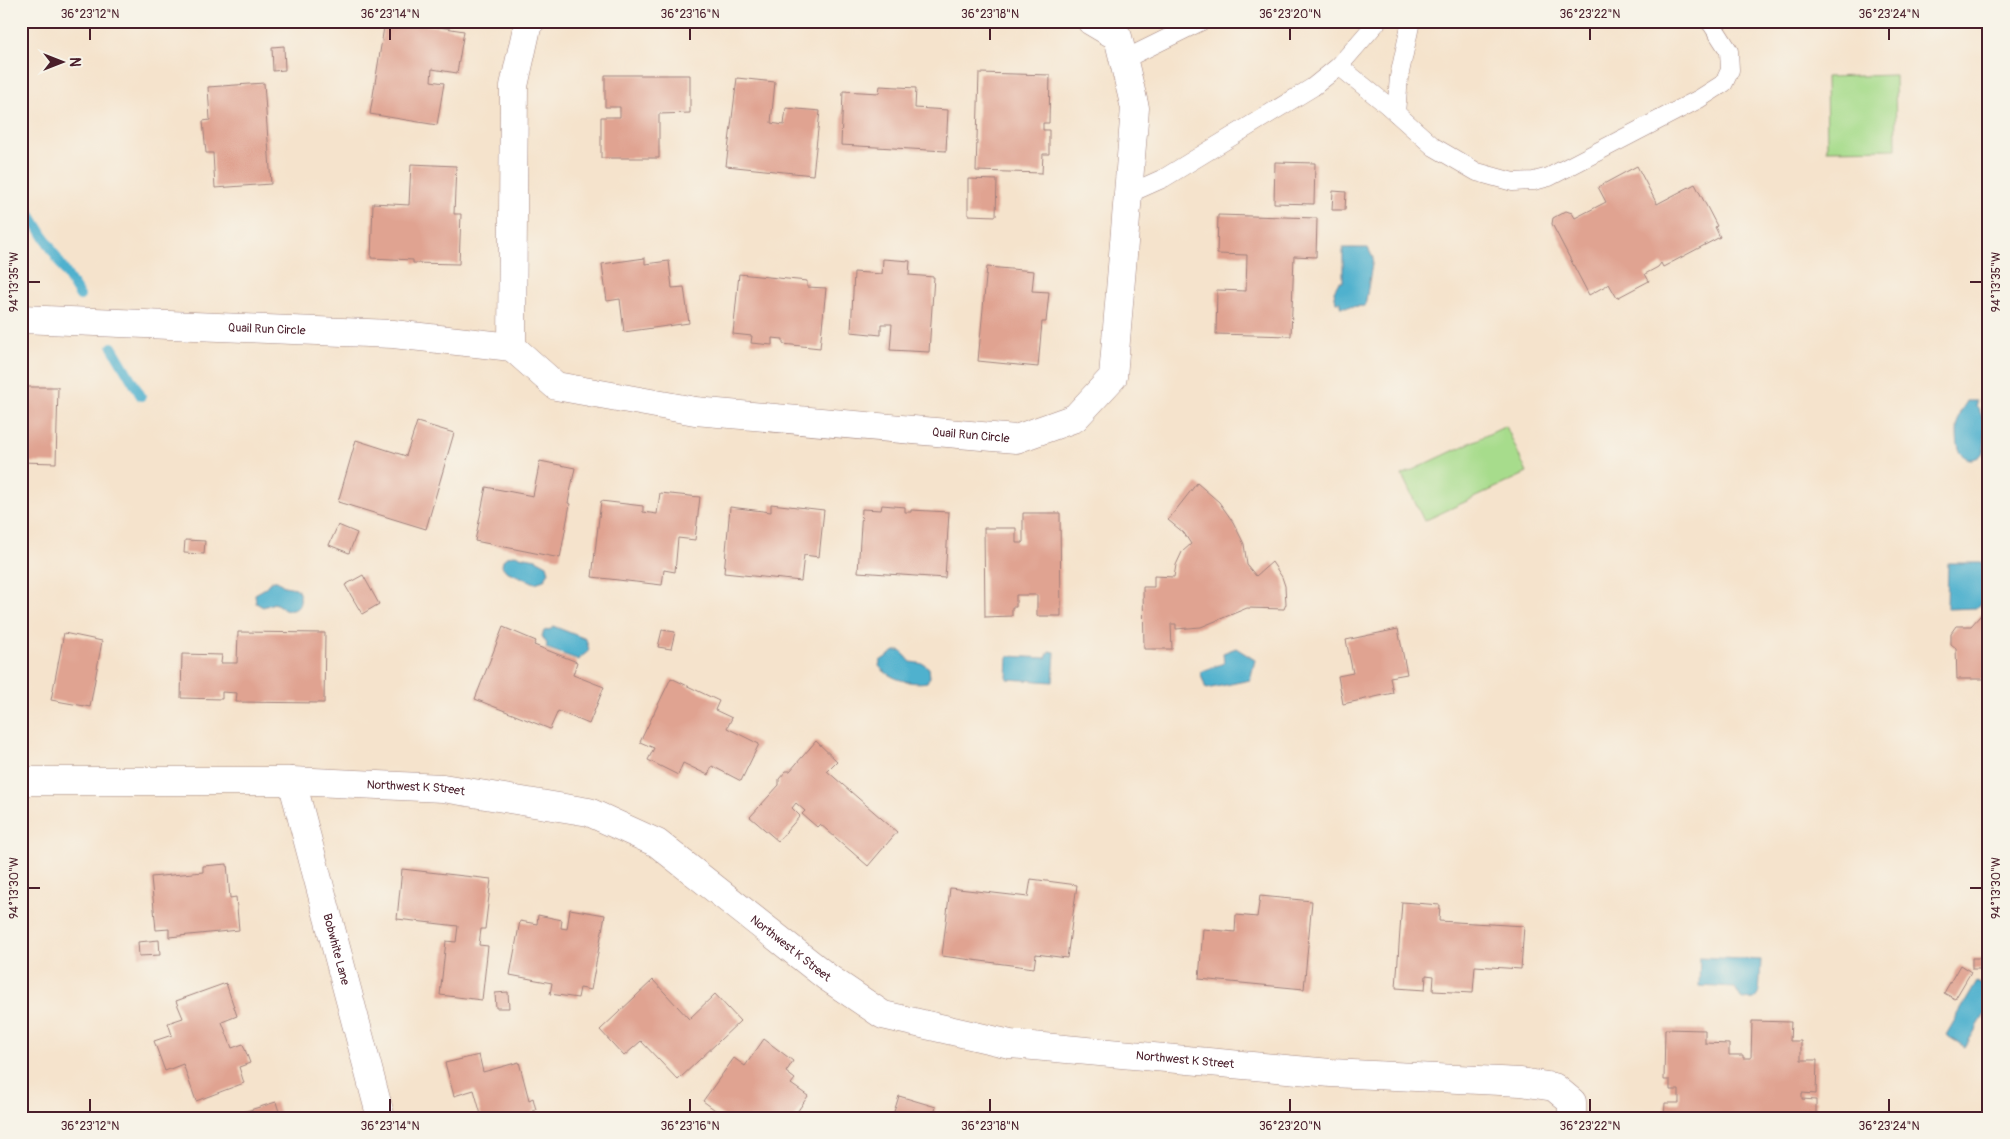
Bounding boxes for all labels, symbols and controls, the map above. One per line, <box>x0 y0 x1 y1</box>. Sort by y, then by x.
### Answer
text: 36°23'12"N <box>61 7 119 22</box>
text: 36°23'14"N <box>361 7 420 22</box>
text: 36°23'16"N <box>660 7 720 22</box>
text: 36°23'18"N <box>961 7 1019 22</box>
text: 36°23'20"N <box>1259 7 1321 22</box>
text: 36°23'22"N <box>1560 7 1620 22</box>
text: 36°23'24"N <box>1858 7 1920 22</box>
north arrow <box>38 38 88 88</box>
text: N <box>66 57 83 67</box>
text: 94°13'35"W <box>7 252 22 312</box>
text: 94°13'35"W <box>1989 252 2004 312</box>
street label: Quail Run Circle <box>228 320 306 338</box>
street label: Quail Run Circle <box>931 425 1010 446</box>
street label: Northwest K Street <box>366 777 466 800</box>
text: 94°13'30"W <box>7 857 22 919</box>
text: 94°13'30"W <box>1989 857 2004 919</box>
street label: Bobwhite Lane <box>319 912 353 987</box>
street label: Northwest K Street <box>747 912 834 985</box>
street label: Northwest K Street <box>1135 1048 1235 1072</box>
text: 36°23'12"N <box>61 1119 119 1134</box>
text: 36°23'14"N <box>361 1119 420 1134</box>
text: 36°23'16"N <box>660 1119 720 1134</box>
text: 36°23'18"N <box>961 1119 1019 1134</box>
text: 36°23'20"N <box>1259 1119 1321 1134</box>
text: 36°23'22"N <box>1560 1119 1620 1134</box>
text: 36°23'24"N <box>1858 1119 1920 1134</box>

